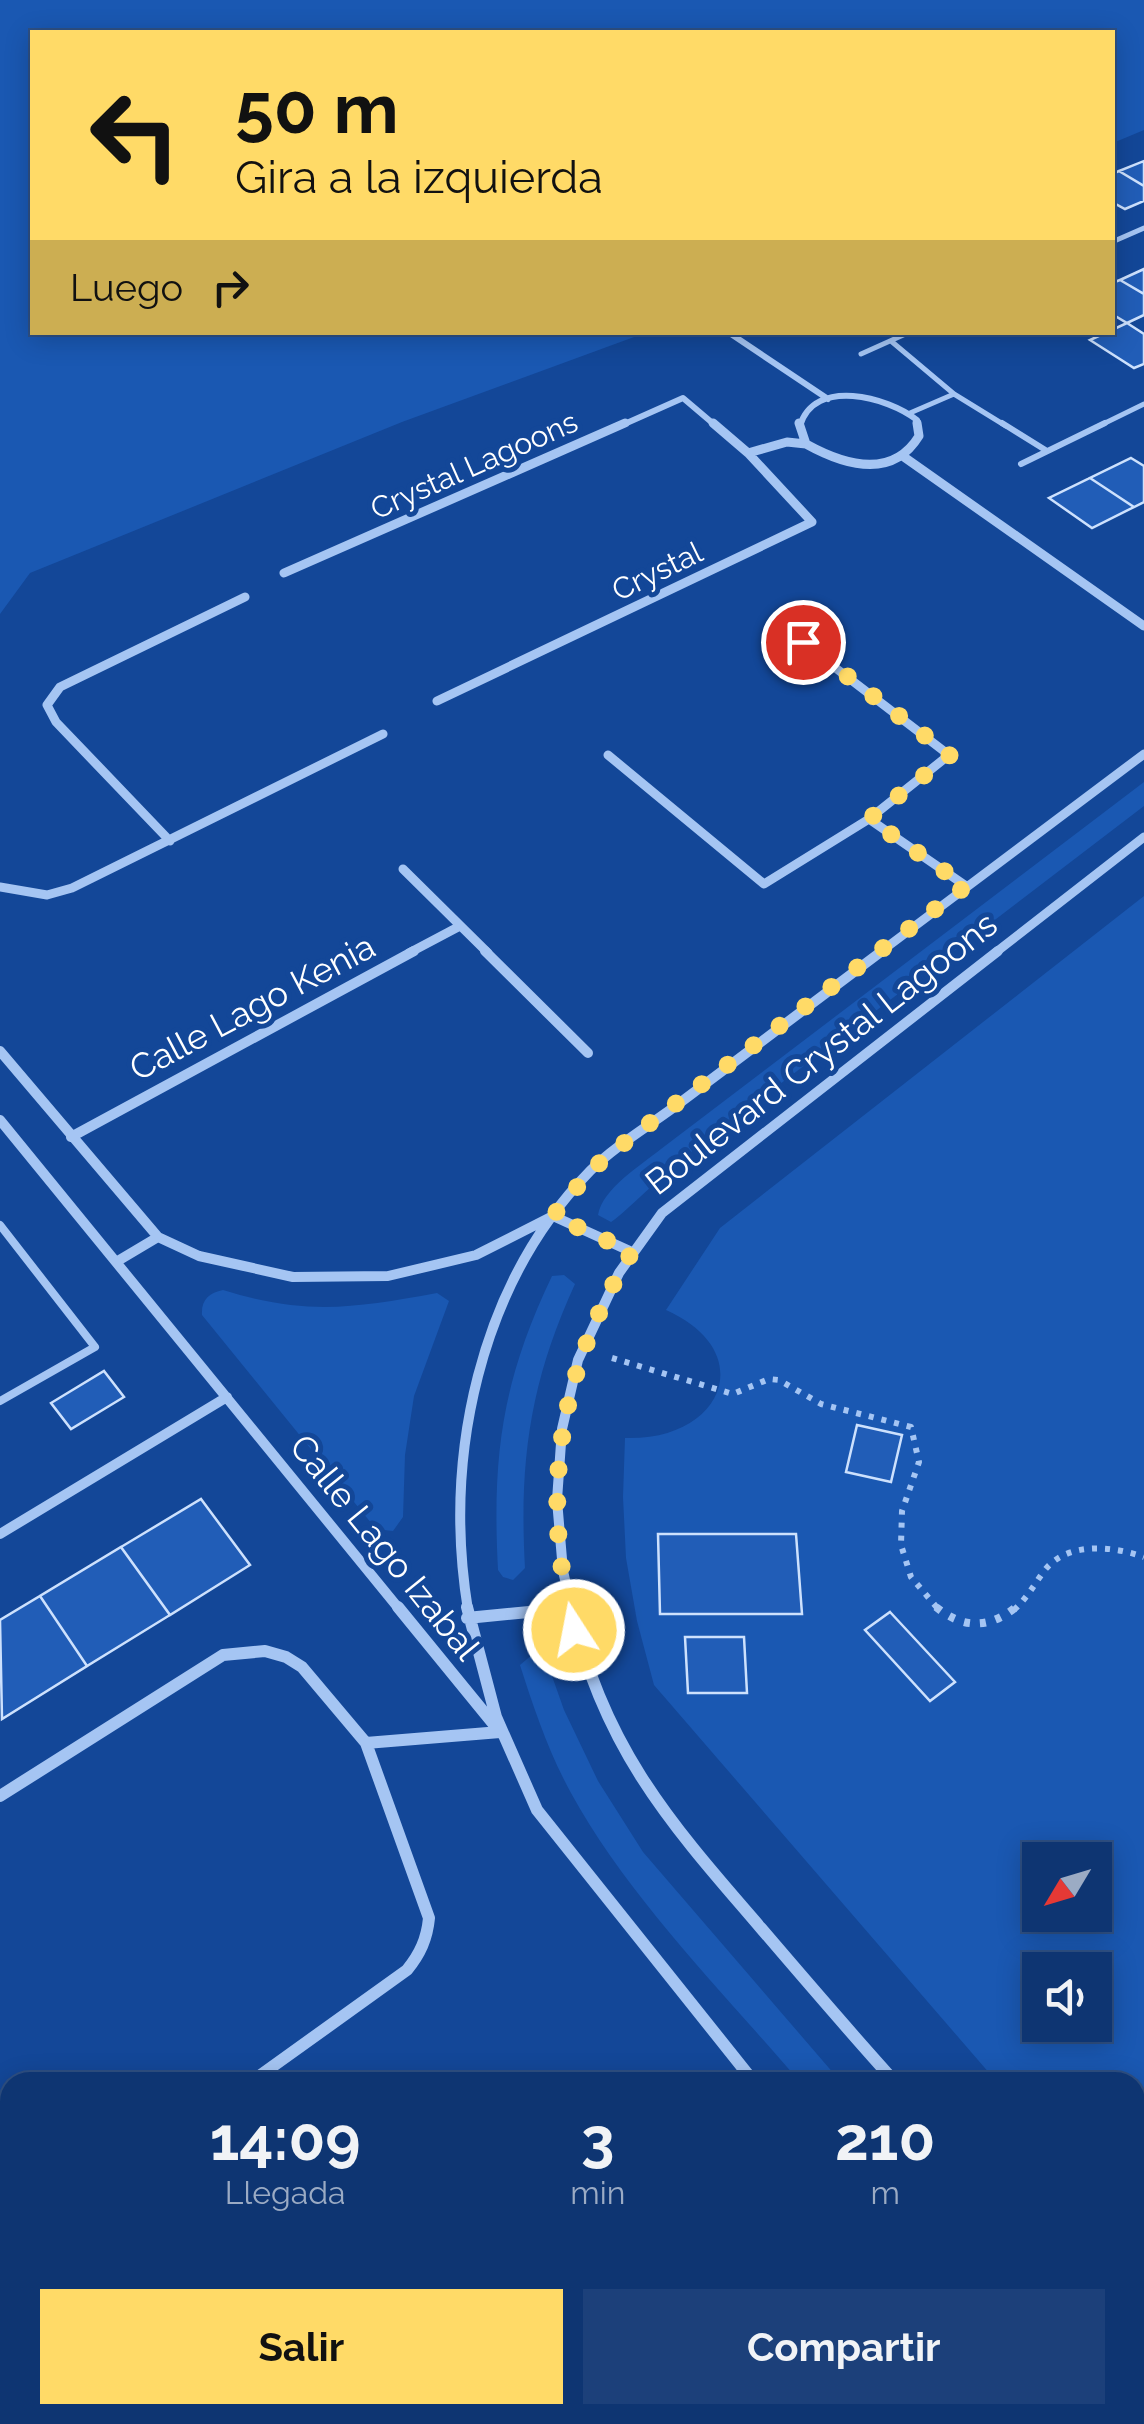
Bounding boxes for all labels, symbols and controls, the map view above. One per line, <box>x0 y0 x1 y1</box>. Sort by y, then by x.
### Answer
text: 50 m <box>235 67 399 149</box>
icon: left <box>70 70 200 200</box>
text: Gira a la izquierda <box>235 151 603 204</box>
icon: right <box>203 260 258 315</box>
text: Luego <box>70 265 183 310</box>
street label: Crystal Lagoons <box>365 404 583 526</box>
street label: Crystal <box>606 534 709 608</box>
pin <box>761 600 846 685</box>
icon: arrive <box>776 615 831 670</box>
street label: Boulevard Crystal Lagoons <box>637 903 1005 1203</box>
street label: Calle Lago Kenia <box>122 925 382 1089</box>
street label: Calle Lago Izabal <box>282 1426 489 1668</box>
position arrow <box>522 1578 626 1682</box>
north arrow <box>1022 1842 1112 1932</box>
map controls <box>1022 1842 1112 2042</box>
button: sound <box>1022 1952 1112 2042</box>
text: 14:09 <box>210 2104 361 2174</box>
text: 3 <box>581 2104 615 2174</box>
text: 210 <box>835 2104 935 2174</box>
text: Llegada <box>225 2174 345 2211</box>
text: min <box>570 2174 625 2211</box>
text: m <box>870 2174 900 2211</box>
button: Salir <box>40 2289 563 2404</box>
button: Compartir <box>583 2289 1105 2404</box>

